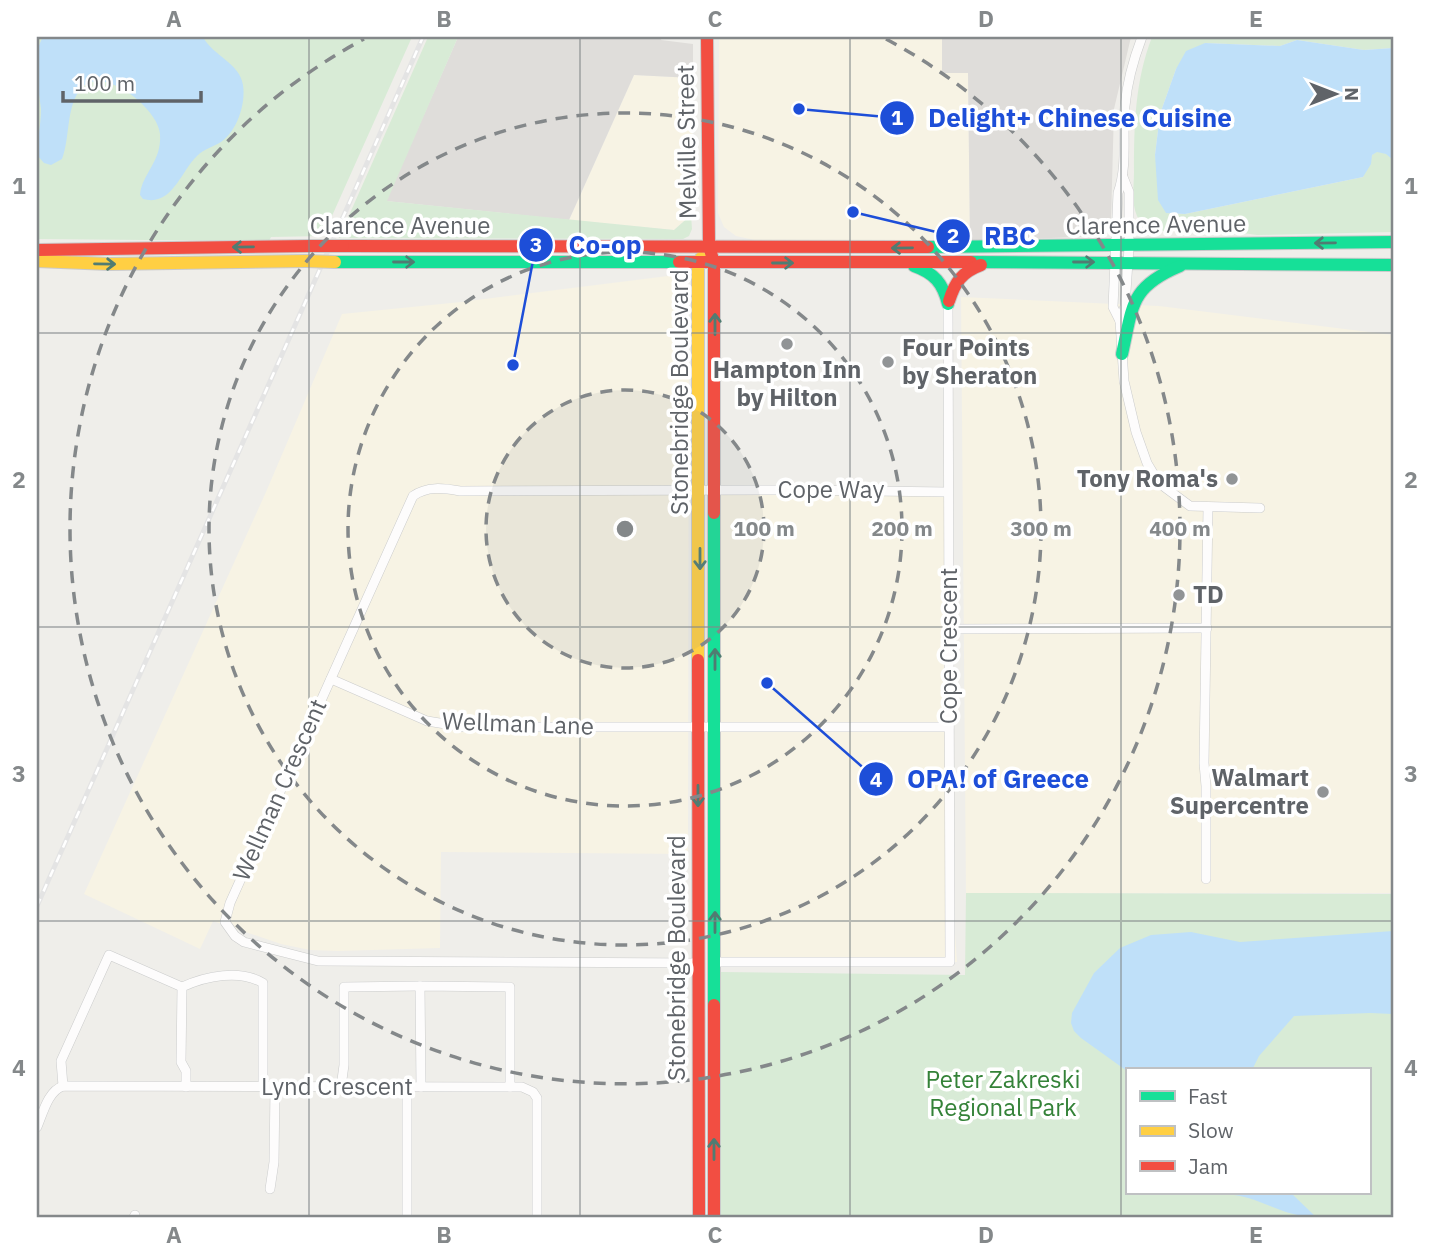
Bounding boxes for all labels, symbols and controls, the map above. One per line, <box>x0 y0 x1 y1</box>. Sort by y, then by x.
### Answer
text: A <box>166 3 182 33</box>
text: B <box>436 3 452 33</box>
text: C <box>708 3 723 33</box>
text: D <box>978 3 994 33</box>
text: E <box>1249 3 1263 33</box>
scale bar <box>63 60 201 104</box>
north arrow <box>1300 60 1370 130</box>
street label: Melville Street <box>669 65 703 219</box>
text: 100 m <box>74 69 135 97</box>
text: N <box>1340 87 1364 101</box>
callout: Delight+ Chinese Cuisine <box>879 95 1246 142</box>
text: Delight+ Chinese Cuisine <box>928 100 1232 134</box>
text: 1 <box>891 103 904 131</box>
text: 1 <box>12 170 26 200</box>
text: 1 <box>1404 170 1418 200</box>
street label: Clarence Avenue <box>1065 206 1247 242</box>
street label: Clarence Avenue <box>310 209 490 241</box>
callout: RBC <box>935 212 1050 259</box>
text: RBC <box>984 218 1036 252</box>
text: 2 <box>947 221 959 249</box>
callout: Co-op <box>519 222 655 269</box>
text: Co-op <box>568 227 642 261</box>
text: 3 <box>530 230 542 258</box>
one-way arrow <box>1314 236 1337 250</box>
one-way arrow <box>231 240 254 254</box>
one-way arrow <box>890 241 913 255</box>
one-way arrow <box>392 255 415 269</box>
one-way arrow <box>1072 255 1095 269</box>
one-way arrow <box>771 256 794 270</box>
one-way arrow <box>93 257 116 270</box>
street label: Stonebridge Boulevard <box>663 269 695 515</box>
one-way arrow <box>708 313 721 336</box>
place label: Four Points by Sheraton <box>902 331 1037 391</box>
marker: Hampton Inn by Hilton <box>779 336 795 352</box>
place label: Hampton Inn by Hilton <box>713 353 861 413</box>
marker: Four Points by Sheraton <box>880 354 896 370</box>
place label: Tony Roma's <box>1077 462 1218 494</box>
text: 2 <box>12 464 26 494</box>
text: 2 <box>1404 464 1418 494</box>
marker: Tony Roma's <box>1224 471 1240 487</box>
street label: Cope Way <box>778 473 884 505</box>
text: 100 m <box>733 514 795 542</box>
text: 200 m <box>871 514 933 542</box>
text: 300 m <box>1010 514 1072 542</box>
text: 400 m <box>1149 514 1211 542</box>
centre of rings <box>613 517 637 541</box>
one-way arrow <box>693 547 707 570</box>
street label: Cope Crescent <box>932 568 964 724</box>
place label: TD <box>1193 578 1224 610</box>
marker: TD <box>1171 587 1187 603</box>
one-way arrow <box>708 648 722 671</box>
street label: Wellman Crescent <box>225 694 334 886</box>
street label: Wellman Lane <box>442 704 594 742</box>
callout: OPA! of Greece <box>858 756 1103 803</box>
text: 3 <box>12 758 26 788</box>
text: 3 <box>1404 758 1418 788</box>
text: OPA! of Greece <box>907 761 1089 795</box>
place label: Walmart Supercentre <box>1170 761 1309 821</box>
text: 4 <box>870 765 882 793</box>
one-way arrow <box>691 784 705 807</box>
marker: Walmart Supercentre <box>1315 784 1331 800</box>
street label: Stonebridge Boulevard <box>660 835 692 1081</box>
one-way arrow <box>709 910 722 933</box>
text: 4 <box>12 1052 26 1082</box>
text: 4 <box>1404 1052 1418 1082</box>
park label: Peter Zakreski Regional Park <box>926 1063 1080 1123</box>
legend <box>1126 1068 1370 1194</box>
street label: Lynd Crescent <box>261 1070 413 1102</box>
text: Fast <box>1188 1082 1228 1110</box>
text: Slow <box>1188 1116 1234 1144</box>
one-way arrow <box>707 1138 721 1161</box>
text: Jam <box>1188 1152 1228 1180</box>
text: A <box>166 1219 182 1249</box>
text: B <box>436 1219 452 1249</box>
text: C <box>708 1219 723 1249</box>
text: D <box>978 1219 994 1249</box>
text: E <box>1249 1219 1263 1249</box>

